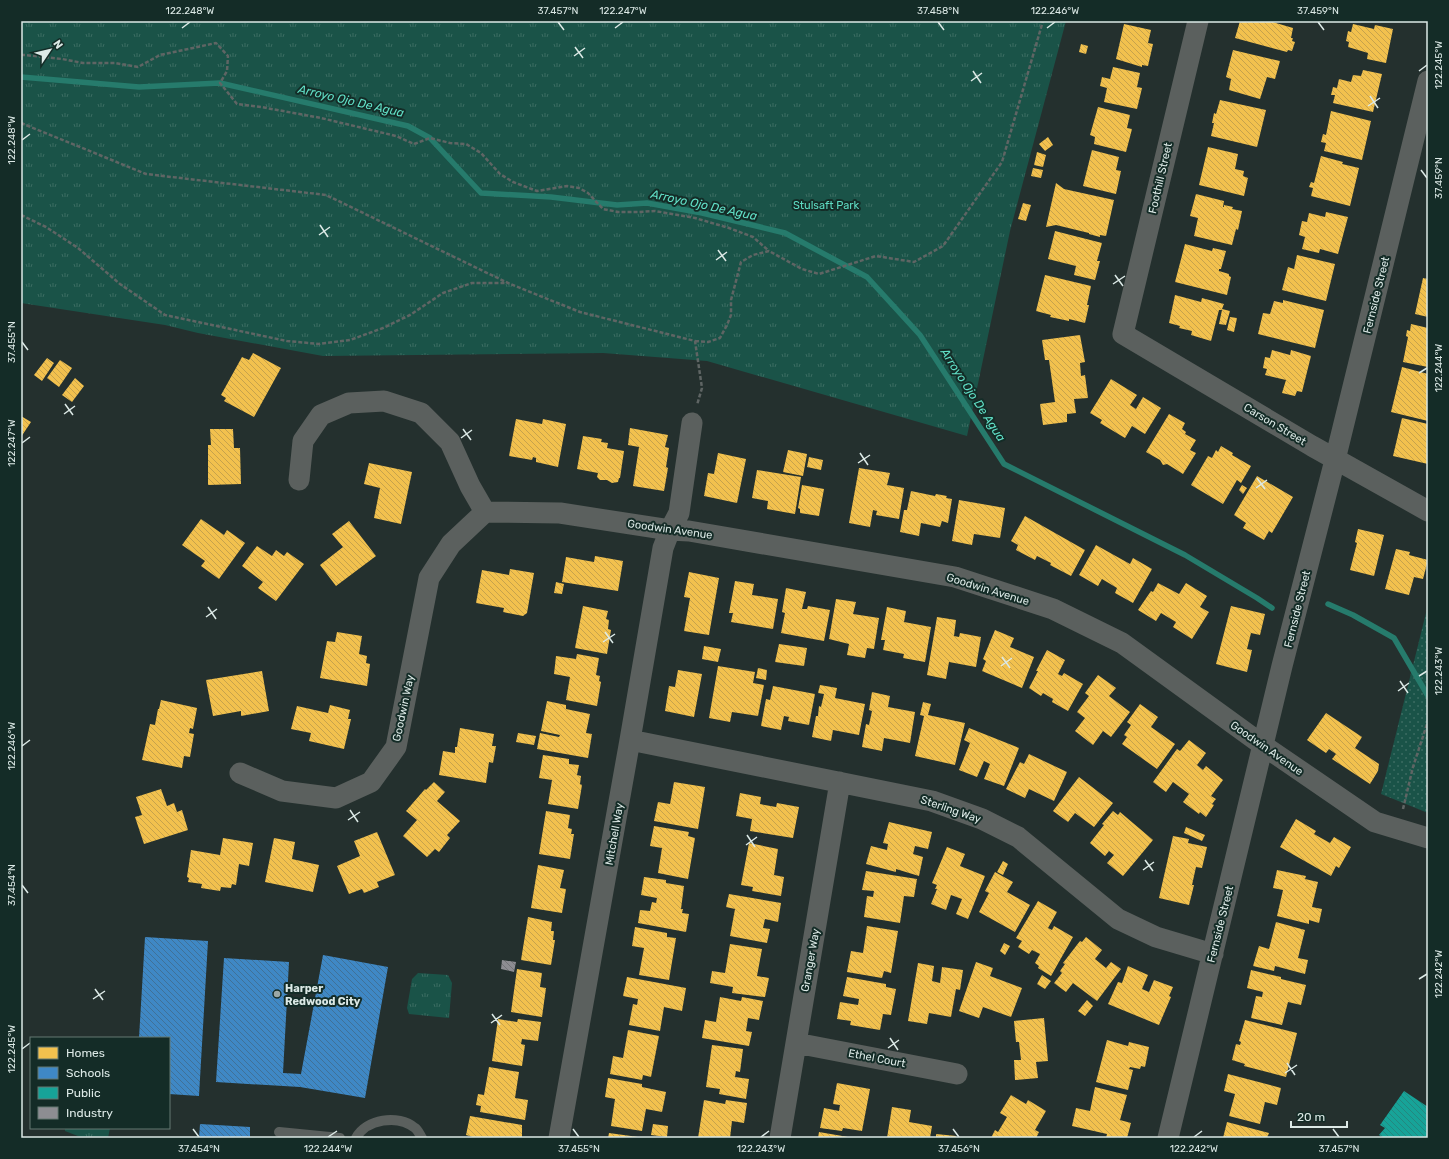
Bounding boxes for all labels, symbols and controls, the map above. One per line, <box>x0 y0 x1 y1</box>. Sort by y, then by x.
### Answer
text: 122.248°W <box>166 5 214 17</box>
text: 37.457°N <box>538 5 579 17</box>
text: 122.247°W <box>599 5 647 17</box>
text: 37.458°N <box>917 5 959 17</box>
text: 122.246°W <box>1031 5 1079 17</box>
text: 37.459°N <box>1297 5 1339 17</box>
north arrow <box>30 30 70 70</box>
text: N <box>50 38 65 52</box>
text: 122.245°W <box>1433 41 1445 89</box>
water label: Arroyo Ojo De Agua <box>296 82 405 120</box>
text: 122.248°W <box>6 116 18 164</box>
street label: Foothill Street <box>1146 141 1175 215</box>
text: 37.459°N <box>1433 157 1445 199</box>
water label: Arroyo Ojo De Agua <box>649 187 758 223</box>
park label: Stulsaft Park <box>793 199 859 212</box>
street label: Fernside Street <box>1361 255 1392 335</box>
text: 37.455°N <box>6 321 18 363</box>
text: 122.244°W <box>1433 344 1445 392</box>
water label: Arroyo Ojo De Agua <box>937 345 1008 444</box>
street label: Carson Street <box>1241 401 1309 449</box>
text: 122.247°W <box>6 419 18 467</box>
street label: Goodwin Avenue <box>627 517 713 542</box>
street label: Fernside Street <box>1282 569 1313 649</box>
street label: Goodwin Avenue <box>945 571 1031 608</box>
text: 122.243°W <box>1433 647 1445 695</box>
street label: Goodwin Way <box>390 674 417 743</box>
street label: Goodwin Avenue <box>1228 718 1306 778</box>
text: 122.246°W <box>6 722 18 770</box>
street label: Sterling Way <box>919 793 983 826</box>
street label: Mitchell Way <box>603 802 626 866</box>
text: 37.454°N <box>6 864 18 906</box>
street label: Fernside Street <box>1205 884 1236 964</box>
street label: Granger Way <box>799 927 822 993</box>
text: 122.242°W <box>1433 950 1445 998</box>
place label: Harper Redwood City <box>285 982 361 1008</box>
marker: Harper Redwood City <box>272 989 282 999</box>
text: 122.245°W <box>6 1025 18 1073</box>
legend <box>30 1037 170 1129</box>
text: Homes <box>66 1046 105 1060</box>
street label: Ethel Court <box>847 1047 907 1071</box>
text: Schools <box>66 1066 110 1080</box>
text: Public <box>66 1086 101 1100</box>
scale bar <box>1291 1103 1347 1129</box>
text: Industry <box>66 1106 113 1120</box>
text: 20 m <box>1297 1110 1325 1124</box>
text: 37.454°N <box>178 1143 220 1155</box>
text: 122.244°W <box>304 1143 352 1155</box>
text: 37.455°N <box>558 1143 600 1155</box>
text: 122.243°W <box>737 1143 785 1155</box>
text: 37.456°N <box>938 1143 980 1155</box>
text: 122.242°W <box>1170 1143 1218 1155</box>
text: 37.457°N <box>1319 1143 1360 1155</box>

